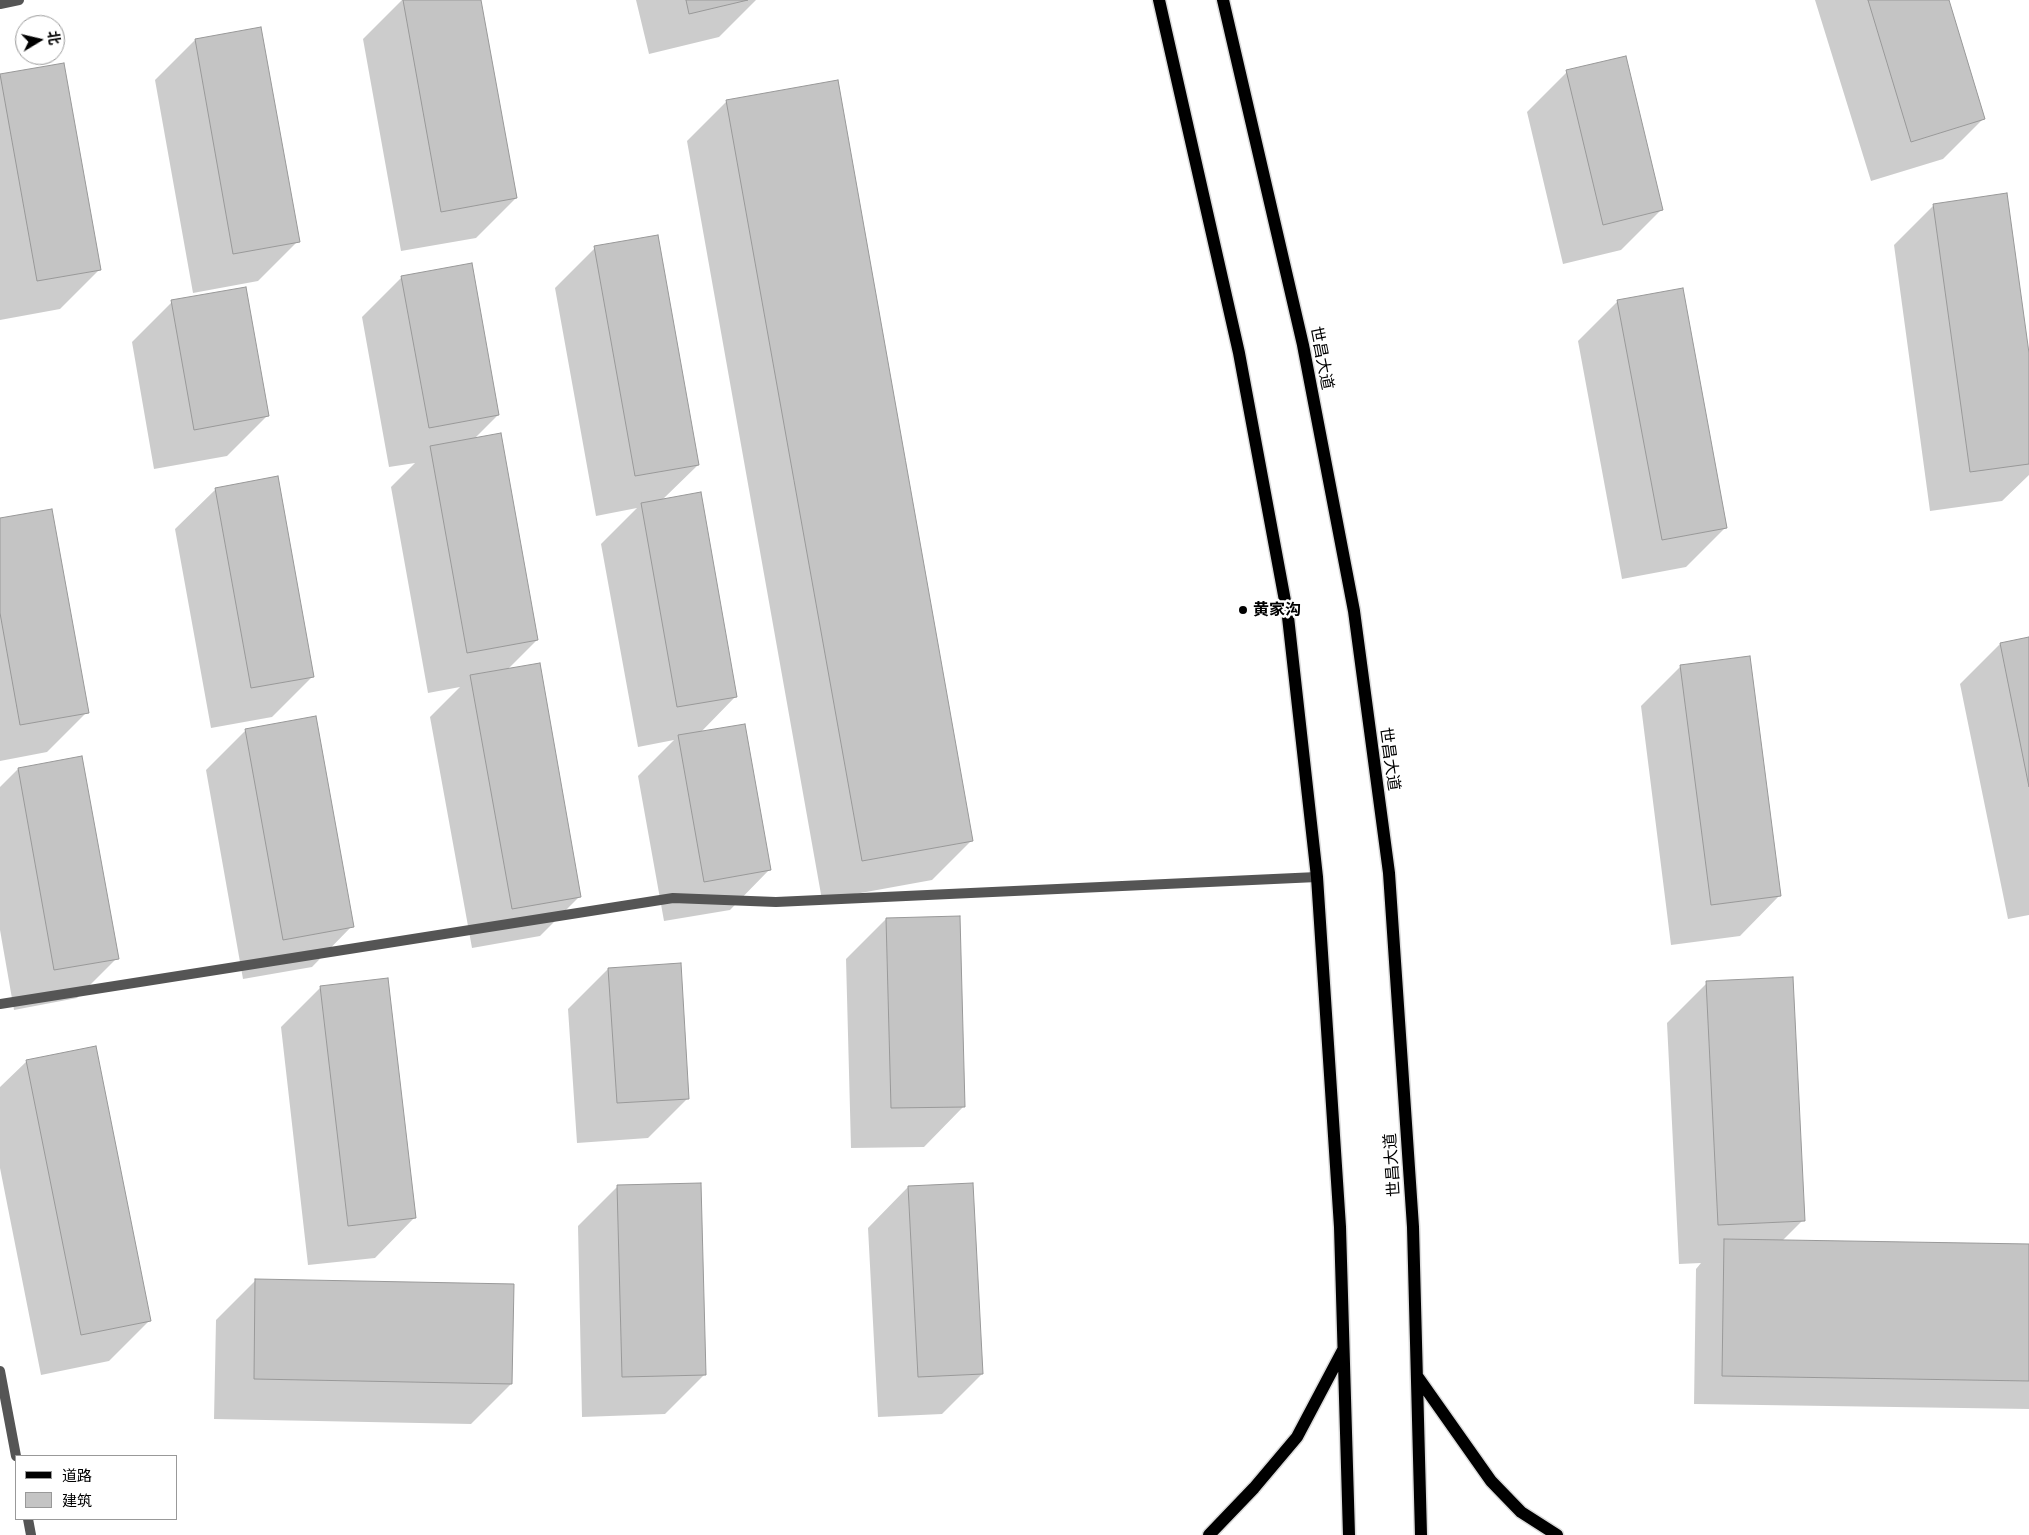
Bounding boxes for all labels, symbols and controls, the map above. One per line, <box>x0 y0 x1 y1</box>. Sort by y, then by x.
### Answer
north arrow <box>15 15 65 65</box>
text: 北 <box>45 29 64 46</box>
street label: 世昌大道 <box>1306 325 1338 391</box>
place label: 黄家沟 <box>1253 600 1301 620</box>
marker: 黄家沟 <box>1237 604 1249 616</box>
street label: 世昌大道 <box>1376 726 1404 792</box>
street label: 世昌大道 <box>1380 1132 1404 1198</box>
legend <box>15 1455 178 1520</box>
text: 道路 <box>62 1466 92 1484</box>
text: 建筑 <box>62 1491 92 1509</box>

